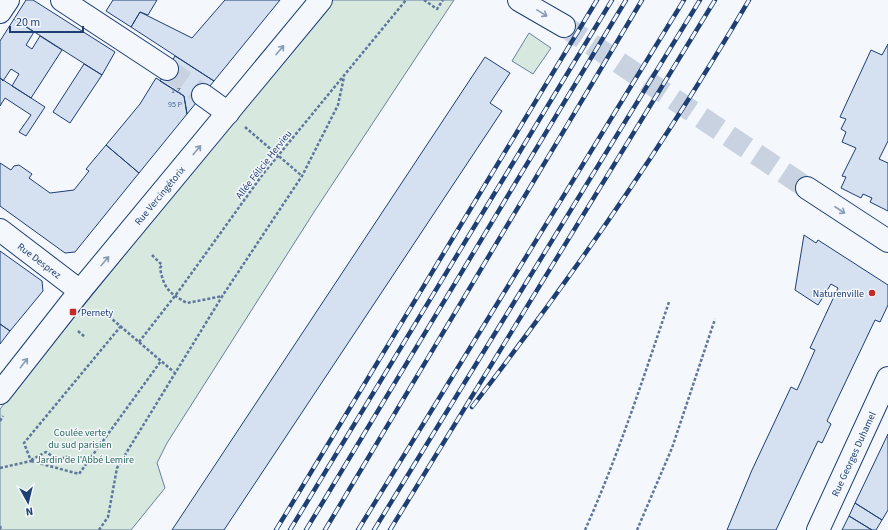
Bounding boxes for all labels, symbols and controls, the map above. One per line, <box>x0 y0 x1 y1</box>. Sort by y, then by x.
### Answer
scale bar <box>10 8 83 34</box>
one-way arrow <box>536 9 547 17</box>
text: 20 m <box>16 14 40 31</box>
one-way arrow <box>275 45 284 55</box>
house number: 1 Z <box>171 85 181 96</box>
house number: 95 P <box>168 99 183 110</box>
street label: Allée Félicie Hervieu <box>232 127 295 202</box>
one-way arrow <box>192 145 201 155</box>
street label: Rue Vercingétorix <box>131 163 189 228</box>
one-way arrow <box>834 206 846 214</box>
street label: Rue Desprez <box>14 240 64 282</box>
one-way arrow <box>100 255 109 266</box>
place label: Naturenville <box>813 287 864 301</box>
marker: Naturenville <box>867 288 877 298</box>
place label: Pernety <box>81 306 114 320</box>
marker: Pernety <box>68 307 78 317</box>
one-way arrow <box>20 357 28 368</box>
street label: Rue Georges Duhamel <box>828 409 880 499</box>
park label: Coulée verte du sud parisien <box>48 426 112 452</box>
park label: Jardin de l'Abbé Lemire <box>36 453 134 467</box>
north arrow <box>8 482 48 522</box>
text: N <box>25 503 34 519</box>

